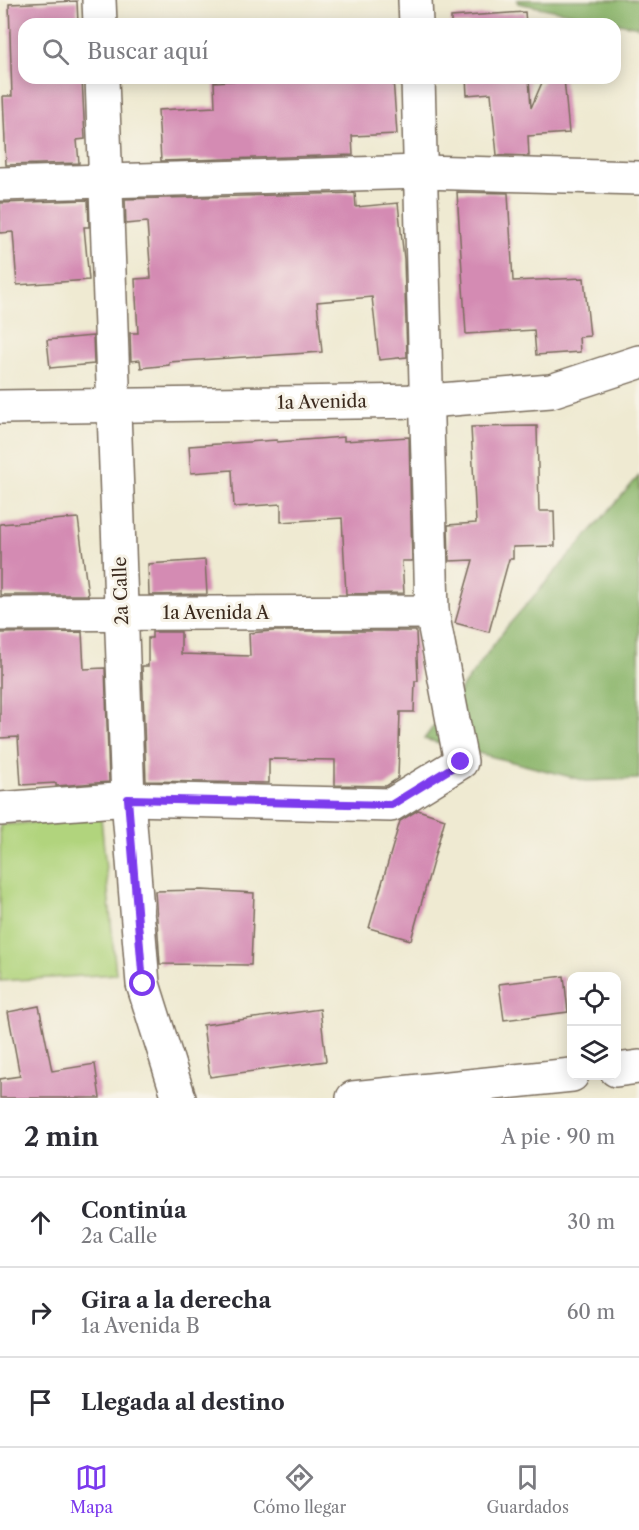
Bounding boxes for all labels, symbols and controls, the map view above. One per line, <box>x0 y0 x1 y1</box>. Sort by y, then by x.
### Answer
search box <box>18 18 621 84</box>
icon: search <box>39 35 72 68</box>
text: Buscar aquí <box>87 38 209 65</box>
street label: 1a Avenida <box>277 390 368 414</box>
street label: 2a Calle <box>109 556 133 626</box>
street label: 1a Avenida A <box>163 602 270 624</box>
route end <box>447 748 473 774</box>
route start <box>129 970 155 996</box>
map controls <box>567 972 621 1080</box>
button: locate <box>567 972 621 1026</box>
button: layers <box>567 1026 621 1080</box>
text: 2 min <box>24 1121 99 1153</box>
text: A pie · 90 m <box>501 1125 615 1149</box>
text: Continúa <box>81 1197 187 1224</box>
icon: ahead <box>24 1206 57 1239</box>
text: 30 m <box>567 1210 615 1234</box>
text: 2a Calle <box>81 1224 157 1248</box>
text: Gira a la derecha <box>81 1287 271 1314</box>
icon: right <box>24 1296 57 1329</box>
text: 60 m <box>567 1300 615 1324</box>
text: 1a Avenida B <box>81 1314 200 1338</box>
icon: arrive <box>24 1386 57 1419</box>
text: Llegada al destino <box>81 1389 285 1416</box>
tab: Mapa <box>70 1461 113 1517</box>
tab: Cómo llegar <box>253 1461 346 1517</box>
tab: Guardados <box>486 1461 569 1517</box>

